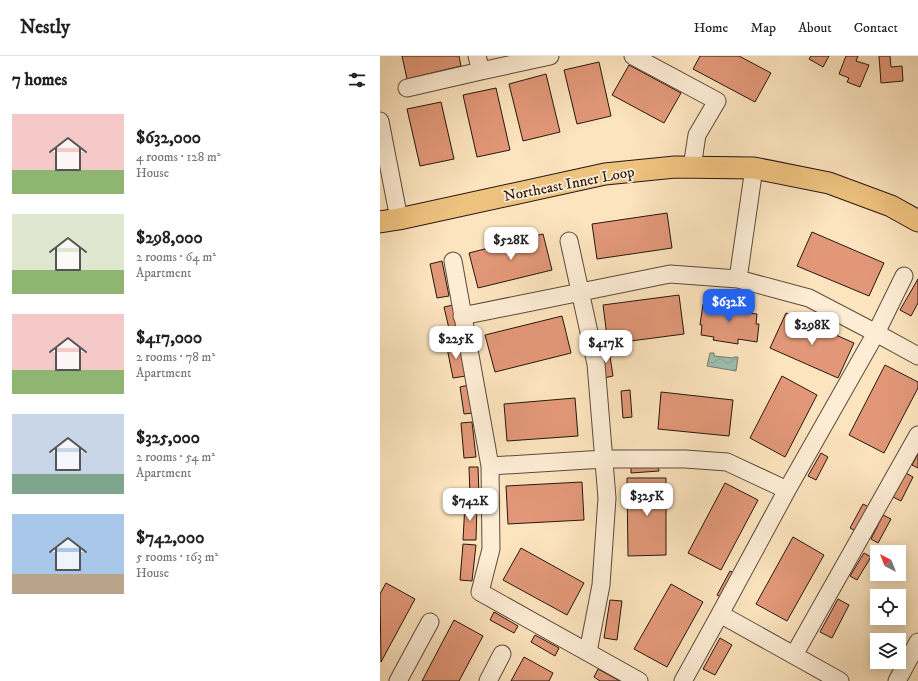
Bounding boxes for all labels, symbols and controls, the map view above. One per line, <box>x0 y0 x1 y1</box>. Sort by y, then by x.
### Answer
text: Nestly <box>20 16 70 39</box>
text: Home <box>694 19 728 37</box>
text: Map <box>750 19 776 37</box>
text: About <box>798 19 832 37</box>
text: Contact <box>854 19 898 37</box>
text: 7 homes <box>12 69 67 91</box>
icon: filters <box>346 69 368 91</box>
text: $632,000 <box>136 127 201 149</box>
icon: home <box>44 130 92 178</box>
text: 4 rooms · 128 m² <box>136 149 221 165</box>
street label: Northeast Inner Loop <box>502 162 636 206</box>
text: House <box>136 165 169 181</box>
text: $298,000 <box>136 227 203 249</box>
pin: $528K <box>483 227 539 261</box>
icon: home <box>44 230 92 278</box>
text: $528K <box>493 232 529 248</box>
text: 2 rooms · 64 m² <box>136 249 216 265</box>
text: Apartment <box>136 265 191 281</box>
pin: $632K <box>701 289 757 323</box>
text: $632K <box>712 294 746 310</box>
pin: $298K <box>784 312 840 346</box>
text: $298K <box>794 317 830 333</box>
pin: $225K <box>428 326 484 360</box>
text: $417,000 <box>136 327 202 349</box>
icon: home <box>44 330 92 378</box>
pin: $417K <box>578 330 634 364</box>
text: $225K <box>438 331 474 347</box>
text: $417K <box>588 335 624 351</box>
text: 2 rooms · 78 m² <box>136 349 215 365</box>
text: Apartment <box>136 365 191 381</box>
text: $325,000 <box>136 427 200 449</box>
icon: home <box>44 430 92 478</box>
text: 2 rooms · 54 m² <box>136 449 215 465</box>
text: Apartment <box>136 465 191 481</box>
pin: $325K <box>619 483 675 517</box>
pin: $742K <box>442 488 498 522</box>
text: $325K <box>630 488 664 504</box>
text: $742K <box>452 493 488 509</box>
text: $742,000 <box>136 527 204 549</box>
icon: home <box>44 530 92 578</box>
north arrow <box>870 545 906 581</box>
map controls <box>870 545 906 669</box>
text: 5 rooms · 163 m² <box>136 549 218 565</box>
text: House <box>136 565 169 581</box>
button: locate <box>870 589 906 625</box>
button: layers <box>870 633 906 669</box>

